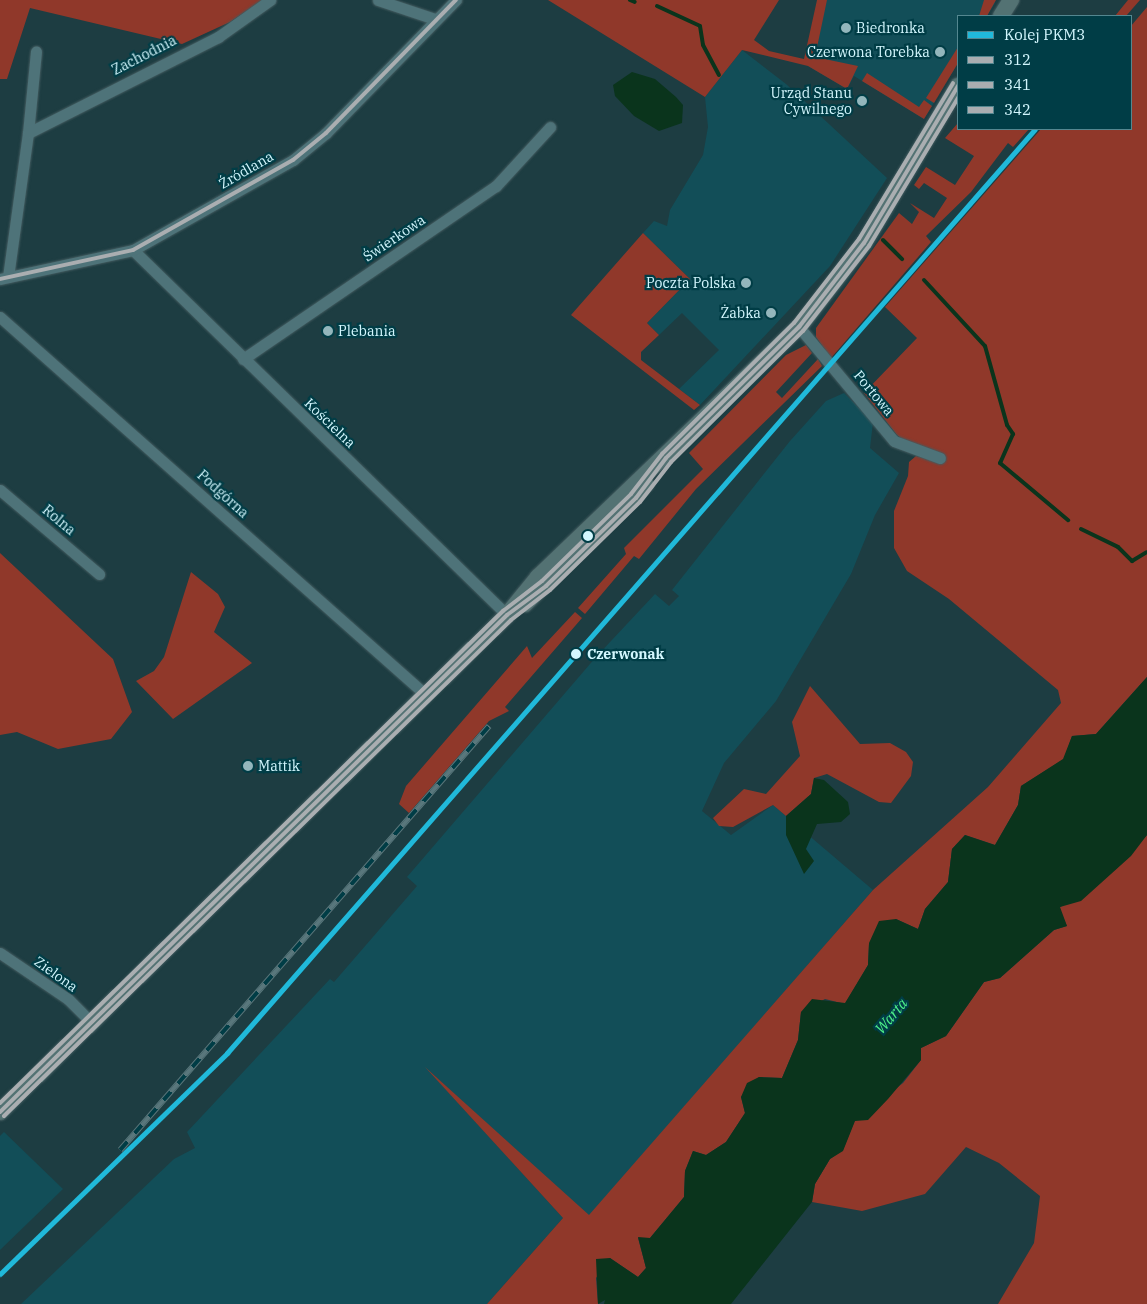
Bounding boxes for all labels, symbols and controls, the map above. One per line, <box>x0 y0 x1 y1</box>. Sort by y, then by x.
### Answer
legend <box>957 15 1132 130</box>
place label: Biedronka <box>856 20 925 36</box>
marker: Biedronka <box>840 22 852 34</box>
text: Kolej PKM3 <box>1004 25 1085 44</box>
street label: Zachodnia <box>109 32 179 78</box>
place label: Czerwona Torebka <box>807 44 930 60</box>
marker: Czerwona Torebka <box>934 46 946 58</box>
text: 312 <box>1004 50 1031 69</box>
text: 341 <box>1004 75 1031 94</box>
place label: Urząd Stanu Cywilnego <box>771 85 852 118</box>
marker: Urząd Stanu Cywilnego <box>856 95 868 107</box>
text: 342 <box>1004 100 1031 119</box>
street label: Źródlana <box>216 148 276 192</box>
street label: Świerkowa <box>360 211 428 265</box>
place label: Poczta Polska <box>646 275 736 291</box>
marker: Poczta Polska <box>740 277 752 289</box>
place label: Żabka <box>720 305 761 321</box>
marker: Żabka <box>765 307 777 319</box>
place label: Plebania <box>338 323 396 339</box>
marker: Plebania <box>322 325 334 337</box>
street label: Portowa <box>850 367 898 419</box>
street label: Kościelna <box>301 395 359 451</box>
street label: Podgórna <box>194 467 252 521</box>
street label: Rolna <box>39 501 79 539</box>
unlabelled marker <box>583 531 593 541</box>
place label: Czerwonak <box>587 646 664 662</box>
marker: Czerwonak <box>569 647 583 661</box>
place label: Mattik <box>258 758 300 774</box>
marker: Mattik <box>242 760 254 772</box>
street label: Zielona <box>31 953 81 995</box>
water label: Warta <box>871 995 911 1037</box>

